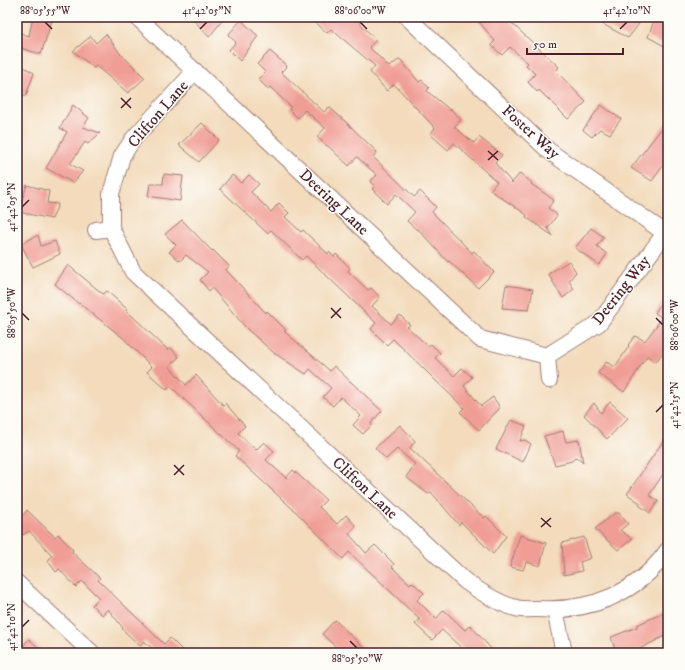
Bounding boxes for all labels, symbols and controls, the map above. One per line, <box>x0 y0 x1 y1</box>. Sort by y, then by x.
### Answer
text: 88°05'55"W <box>20 5 71 17</box>
text: 41°42'05"N <box>182 5 232 17</box>
text: 88°06'00"W <box>334 5 386 17</box>
text: 41°42'10"N <box>603 5 651 17</box>
scale bar <box>527 30 623 56</box>
text: 50 m <box>533 37 557 52</box>
street label: Clifton Lane <box>123 76 193 152</box>
street label: Foster Way <box>498 101 565 164</box>
street label: Deering Lane <box>295 165 373 240</box>
text: 41°42'05"N <box>6 182 18 232</box>
street label: Deering Way <box>588 251 655 329</box>
text: 88°05'50"W <box>6 287 18 338</box>
text: 88°06'00"W <box>669 299 681 351</box>
text: 41°42'15"N <box>669 381 681 429</box>
street label: Clifton Lane <box>328 453 402 524</box>
text: 41°42'10"N <box>6 603 18 651</box>
text: 88°05'50"W <box>332 653 383 665</box>

